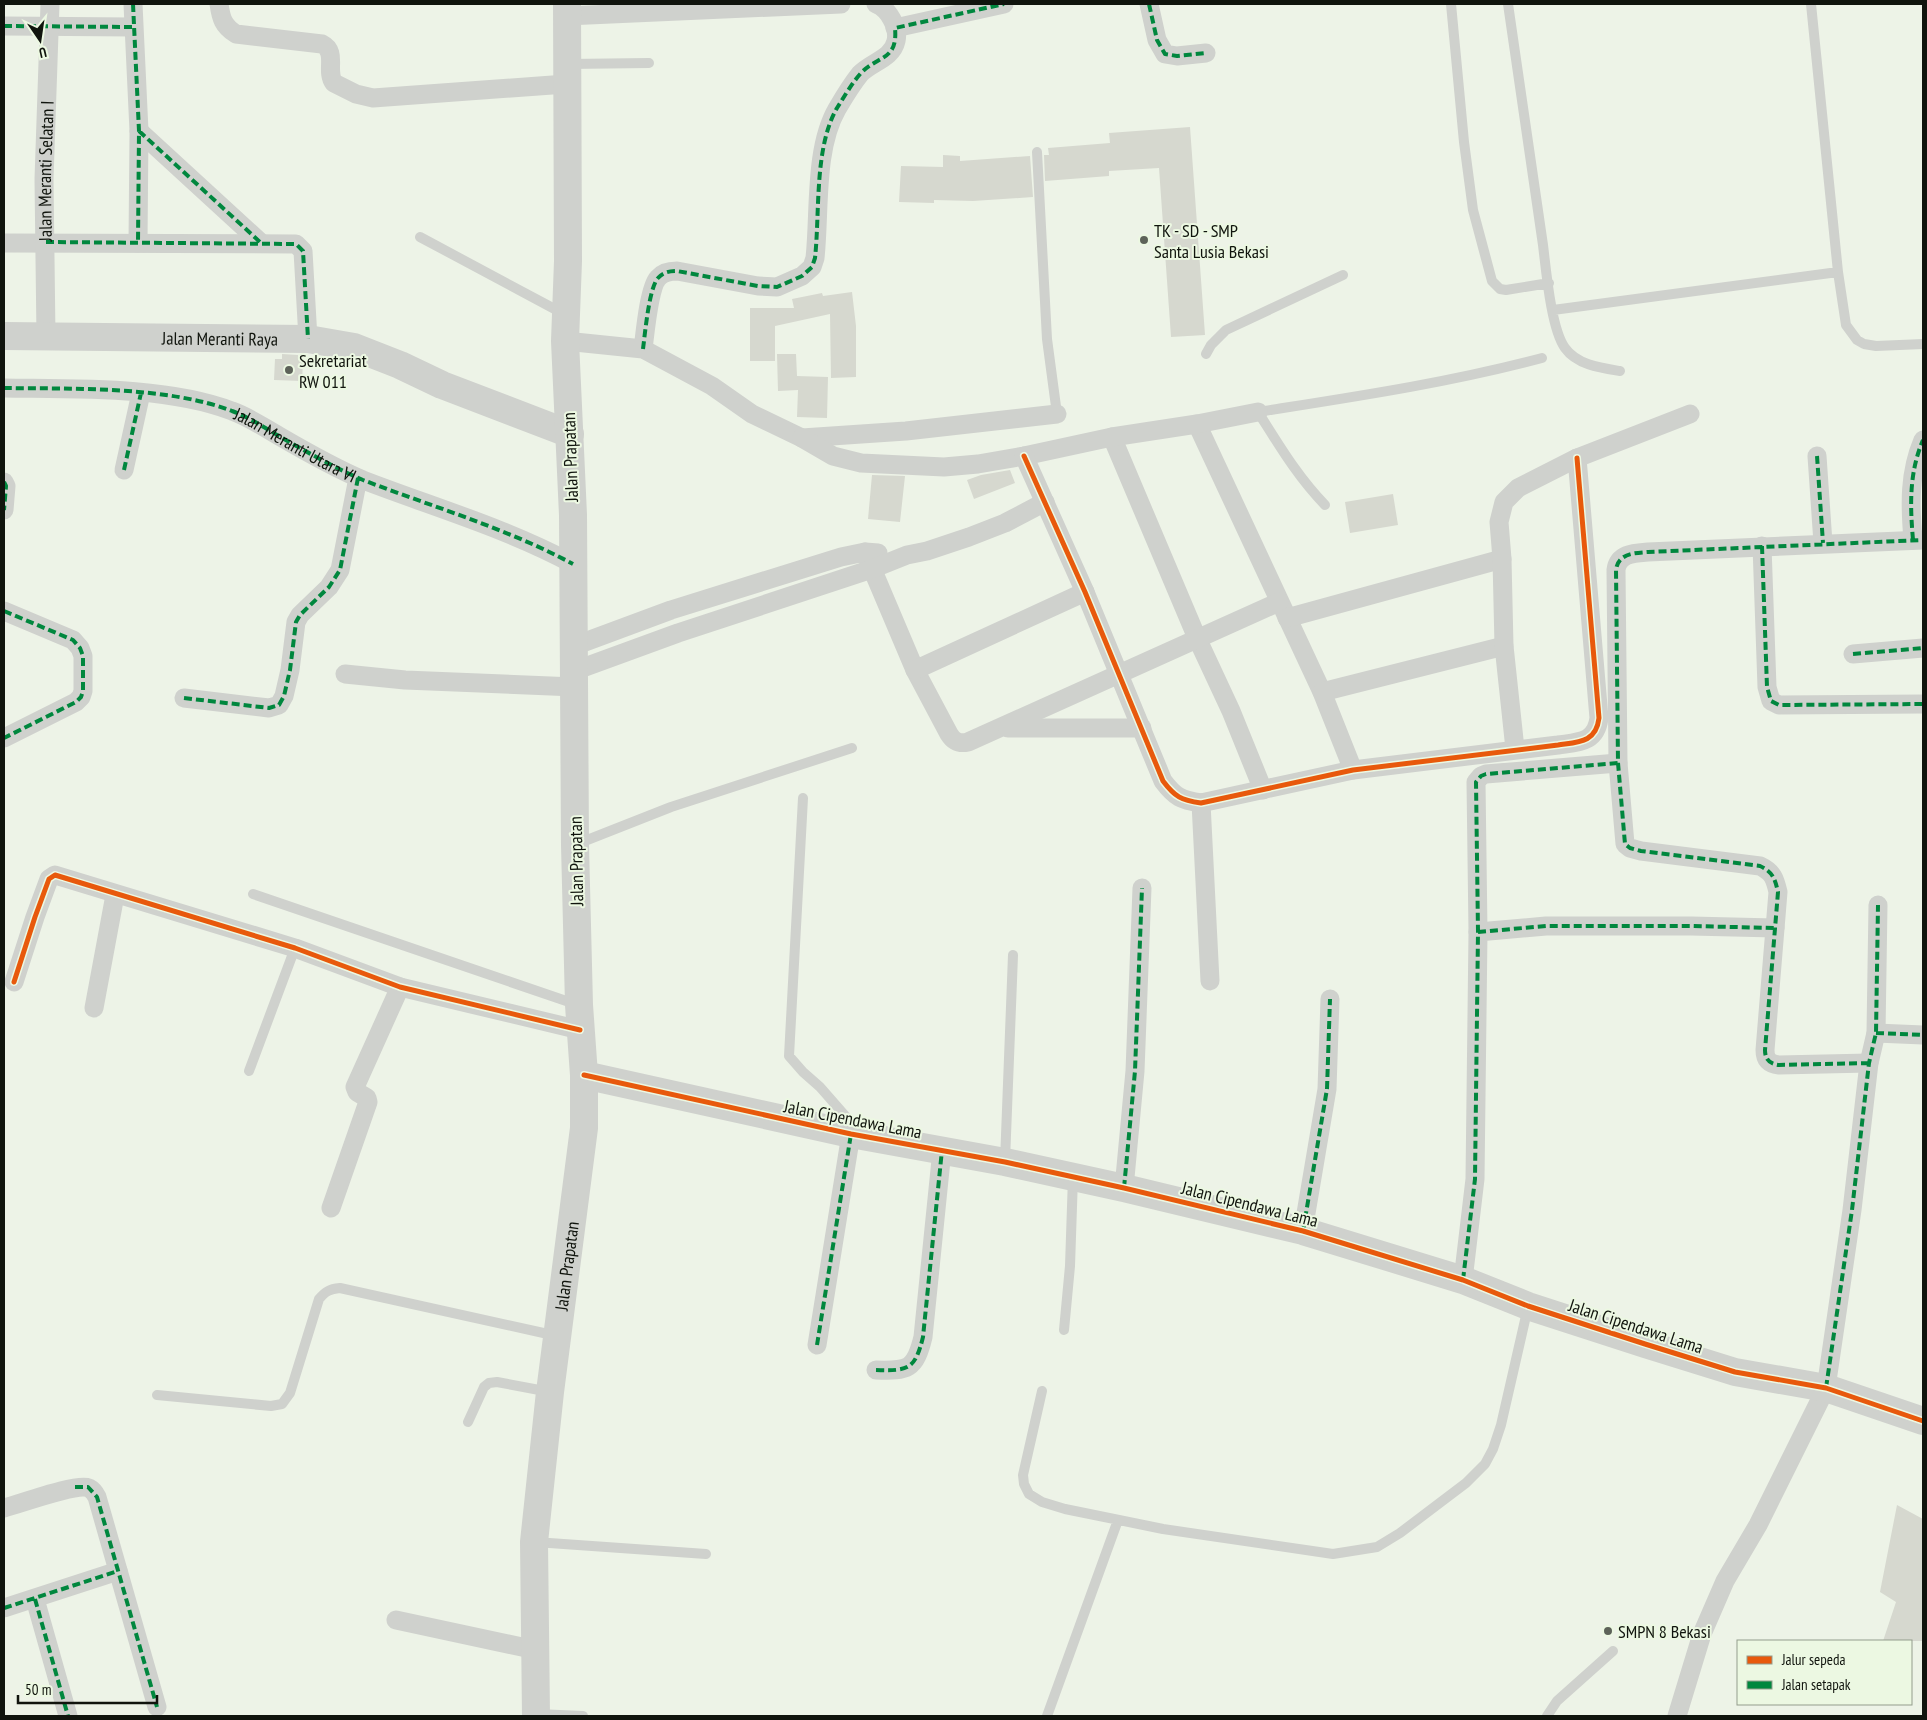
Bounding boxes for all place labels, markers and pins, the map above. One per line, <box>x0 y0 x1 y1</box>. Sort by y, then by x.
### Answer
place label: TK - SD - SMP Santa Lusia Bekasi <box>1154 219 1269 263</box>
marker: TK - SD - SMP Santa Lusia Bekasi <box>1138 234 1150 246</box>
place label: Sekretariat RW 011 <box>299 349 367 393</box>
marker: Sekretariat RW 011 <box>283 364 295 376</box>
place label: SMPN 8 Bekasi <box>1618 1620 1711 1643</box>
marker: SMPN 8 Bekasi <box>1602 1625 1614 1637</box>

